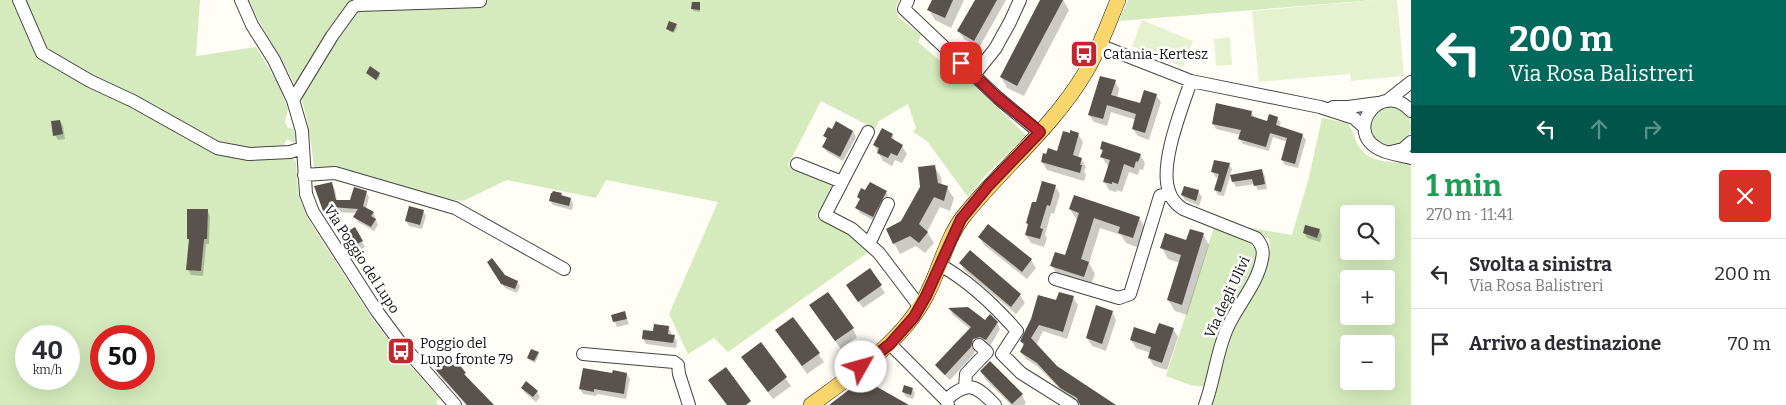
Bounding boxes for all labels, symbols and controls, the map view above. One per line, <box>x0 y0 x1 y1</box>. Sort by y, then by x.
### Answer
text: 200 m <box>1509 18 1613 60</box>
icon: left <box>1426 20 1491 85</box>
bus stop icon: Catania-Kertesz <box>1069 39 1099 69</box>
pin <box>940 42 982 84</box>
place label: Catania-Kertesz <box>1103 46 1208 63</box>
icon: arrive <box>947 49 975 77</box>
text: Via Rosa Balistreri <box>1509 60 1694 87</box>
icon: left <box>1532 115 1560 143</box>
icon: ahead <box>1585 115 1613 143</box>
icon: right <box>1638 115 1666 143</box>
text: 1 min <box>1426 168 1502 204</box>
button: close <box>1719 170 1771 222</box>
street label: Via Poggio del Lupo <box>320 202 403 317</box>
map controls <box>1340 205 1395 390</box>
button: search <box>1340 205 1395 260</box>
text: 270 m · 11:41 <box>1426 205 1513 224</box>
text: Svolta a sinistra <box>1469 253 1612 276</box>
street label: Via degli Ulivi <box>1201 254 1254 341</box>
icon: left <box>1426 260 1454 288</box>
text: 200 m <box>1714 262 1771 285</box>
button: + <box>1340 270 1395 325</box>
text: Via Rosa Balistreri <box>1469 276 1603 295</box>
speed limit sign: 50 <box>90 325 155 390</box>
icon: arrive <box>1426 330 1454 358</box>
text: Arrivo a destinazione <box>1469 332 1661 355</box>
text: 70 m <box>1728 332 1771 355</box>
place label: Poggio del Lupo fronte 79 <box>420 335 514 368</box>
button: − <box>1340 335 1395 390</box>
text: 40 <box>32 336 63 366</box>
bus stop icon: Poggio del Lupo fronte 79 <box>386 336 416 366</box>
position arrow <box>834 340 886 392</box>
text: km/h <box>33 363 62 377</box>

